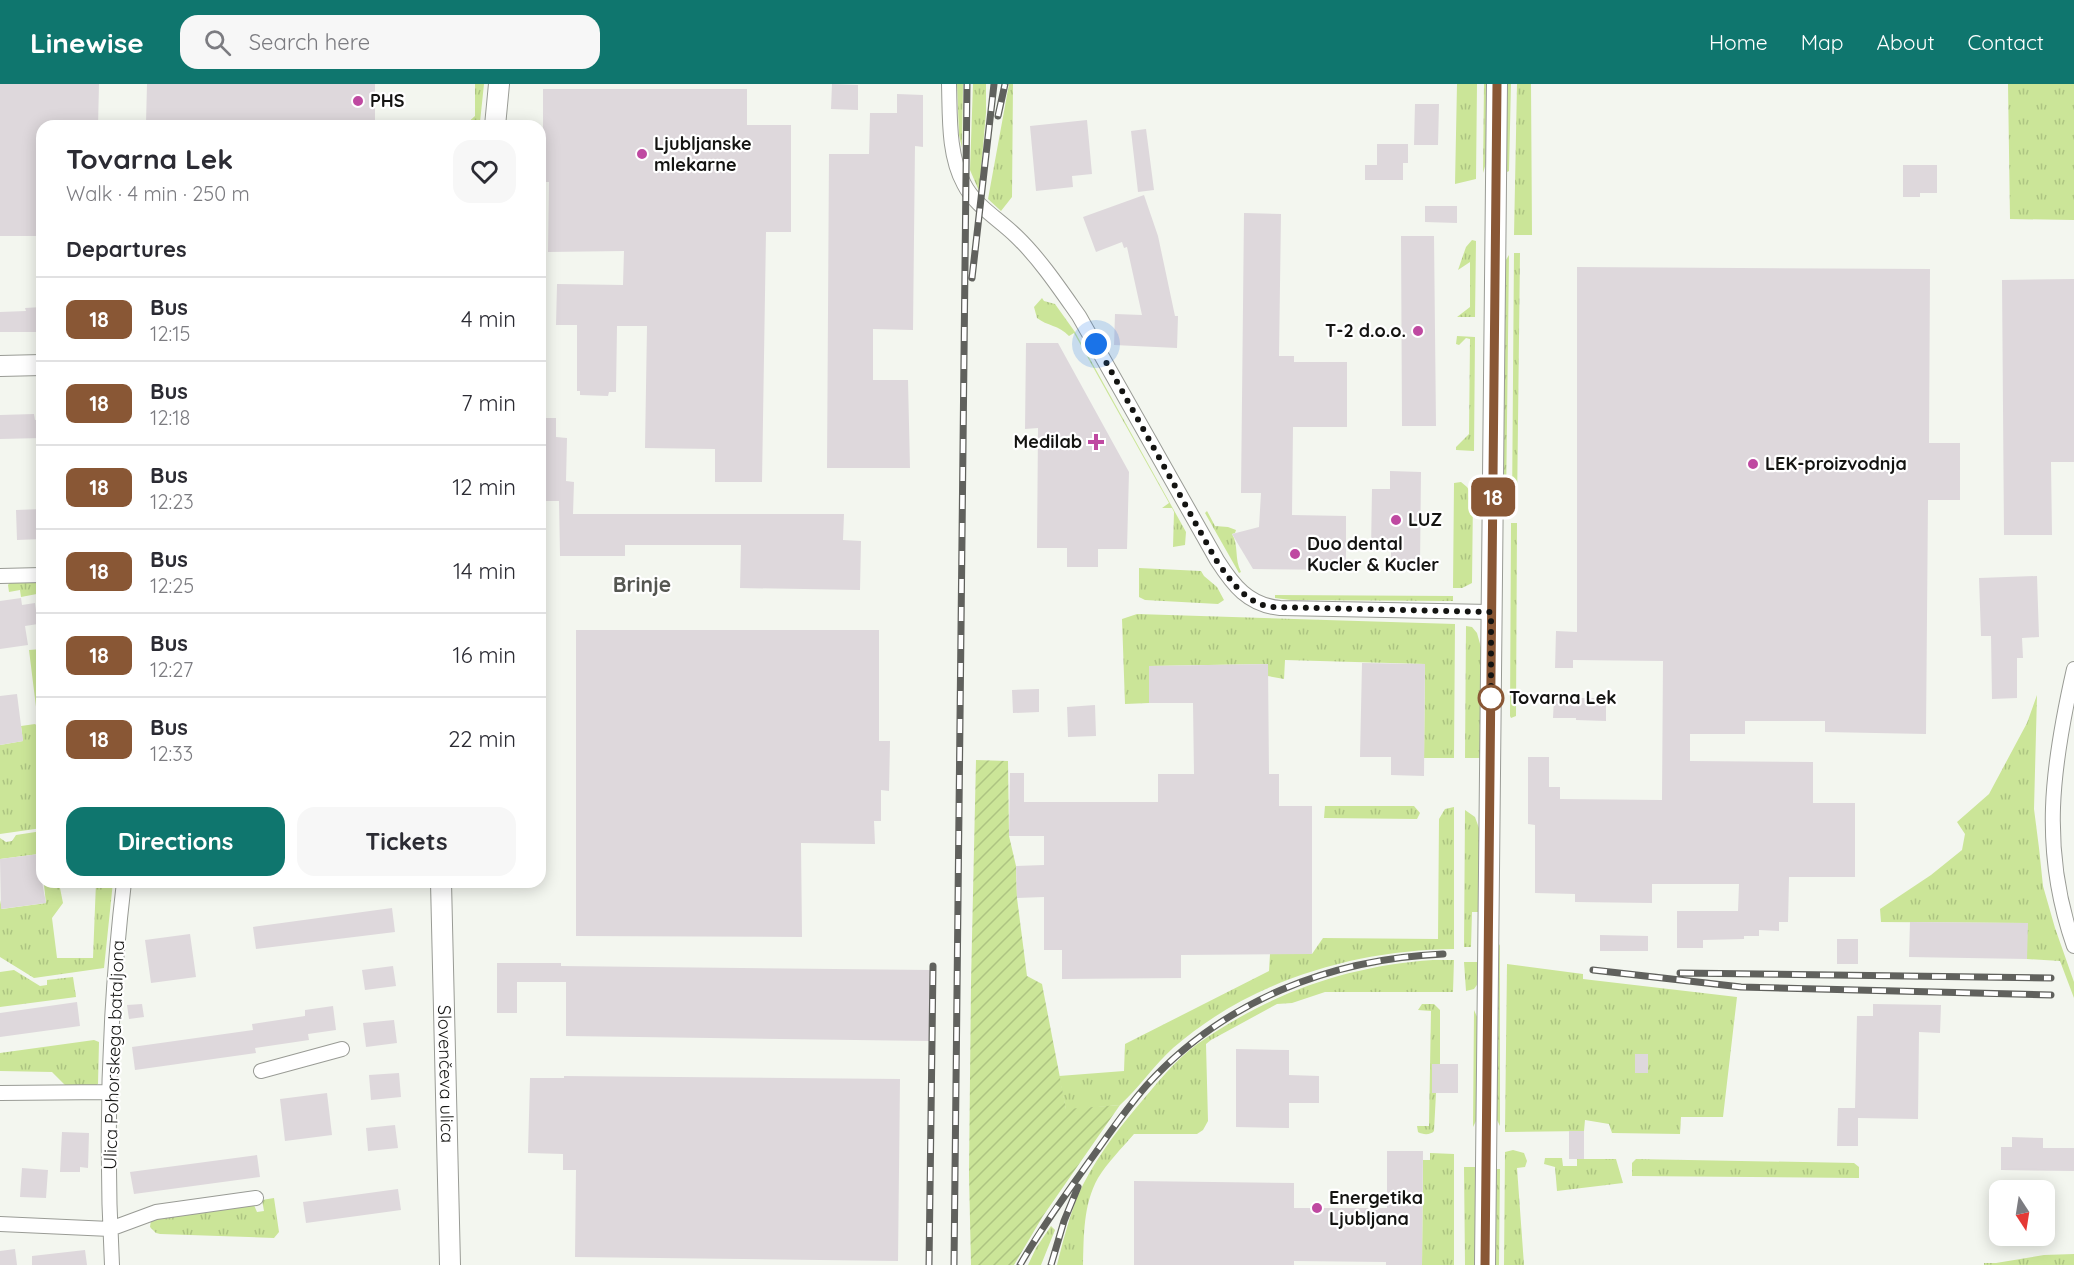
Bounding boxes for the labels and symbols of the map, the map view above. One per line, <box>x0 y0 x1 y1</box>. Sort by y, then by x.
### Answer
place label: PHS <box>370 89 405 112</box>
marker: PHS <box>351 94 365 108</box>
place label: Ljubljanske mlekarne <box>654 132 752 176</box>
marker: Ljubljanske mlekarne <box>635 147 649 161</box>
place label: T-2 d.o.o. <box>1325 319 1406 342</box>
marker: T-2 d.o.o. <box>1411 324 1425 338</box>
your location <box>1081 329 1111 359</box>
place label: Medilab <box>1014 430 1082 453</box>
marker: Medilab <box>1087 433 1105 451</box>
place label: LEK-proizvodnja <box>1765 452 1907 475</box>
marker: LEK-proizvodnja <box>1746 457 1760 471</box>
line badge: 18 <box>1466 478 1520 516</box>
place label: LUZ <box>1408 508 1442 531</box>
marker: LUZ <box>1389 513 1403 527</box>
place label: Duo dental Kucler & Kucler <box>1307 532 1439 576</box>
marker: Duo dental Kucler & Kucler <box>1288 547 1302 561</box>
district label: Brinje <box>613 571 671 597</box>
marker: Tovarna Lek <box>1478 685 1504 711</box>
place label: Tovarna Lek <box>1509 686 1617 709</box>
street label: Ulica Pohorskega bataljona <box>98 940 129 1170</box>
street label: Slovenčeva ulica <box>433 1005 459 1143</box>
north arrow <box>1989 1180 2055 1246</box>
place label: Energetika Ljubljana <box>1329 1186 1423 1230</box>
marker: Energetika Ljubljana <box>1310 1201 1324 1215</box>

